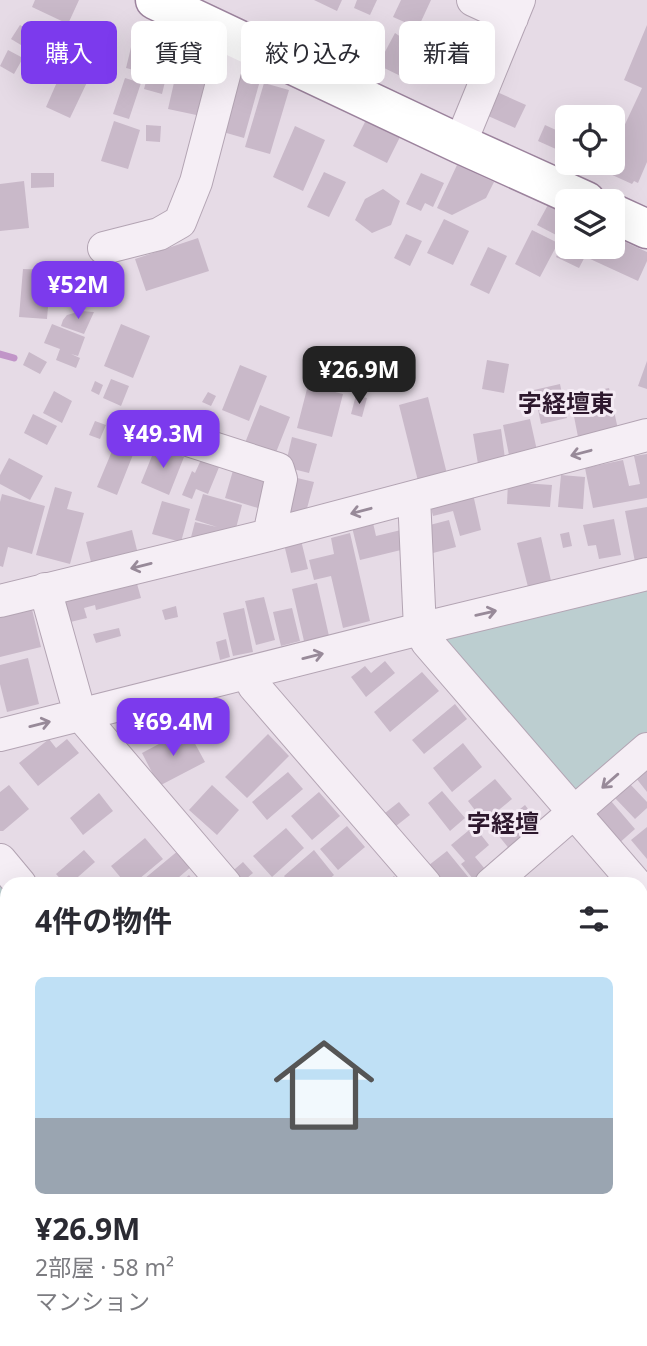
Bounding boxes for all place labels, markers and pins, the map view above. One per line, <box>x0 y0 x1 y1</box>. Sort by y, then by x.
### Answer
pin: ¥52M <box>37 262 119 321</box>
pin: ¥26.9M <box>302 346 416 406</box>
pin: ¥49.3M <box>106 410 220 470</box>
pin: ¥69.4M <box>116 698 230 758</box>

